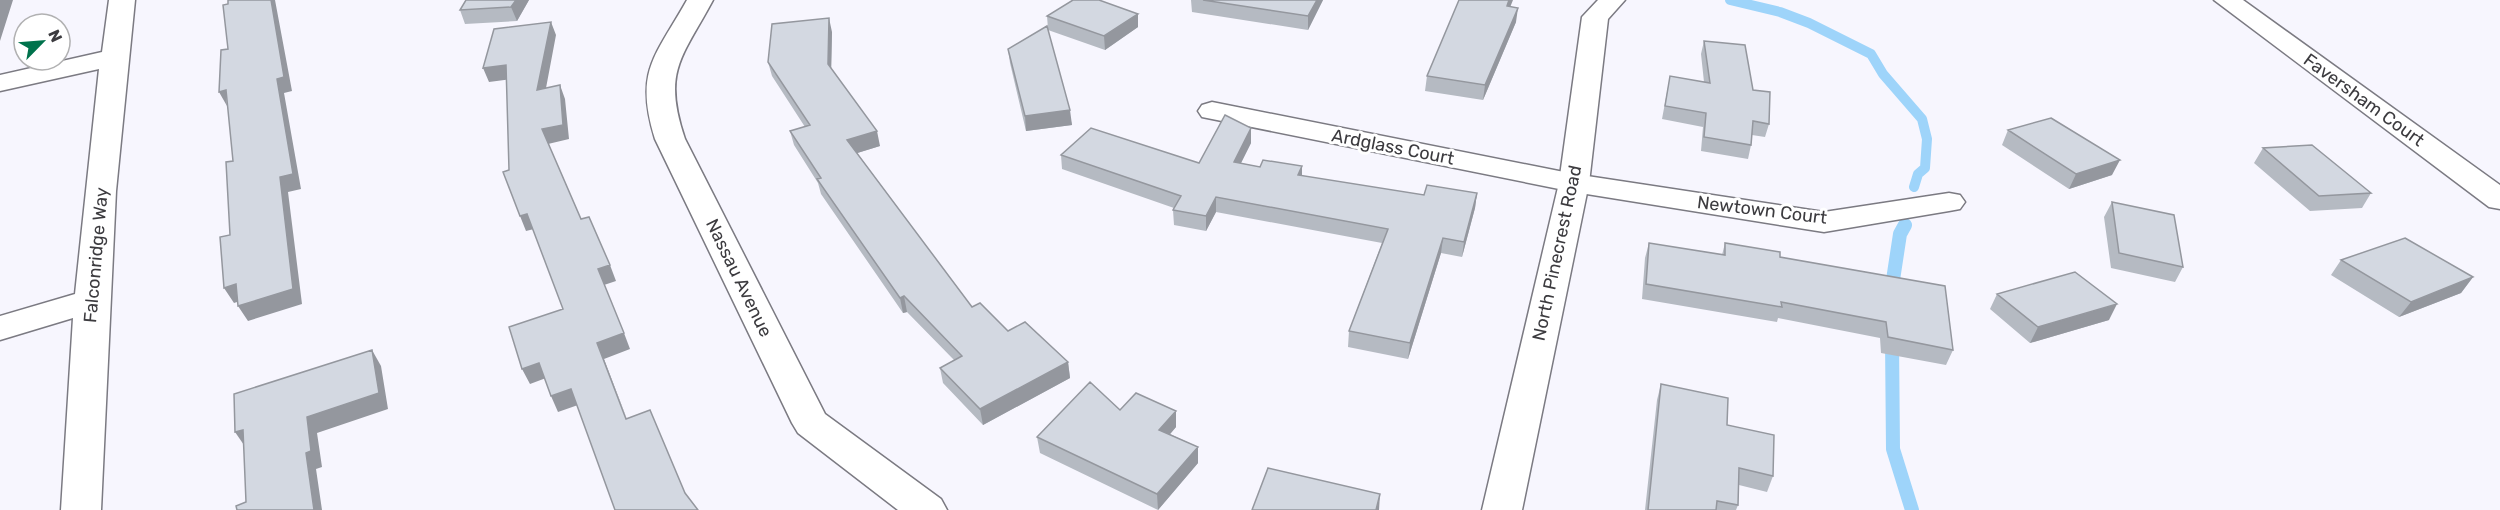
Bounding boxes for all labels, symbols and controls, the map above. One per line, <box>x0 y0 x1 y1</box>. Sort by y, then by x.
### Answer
north arrow <box>12 12 72 72</box>
text: N <box>44 27 66 45</box>
street label: Faversham Court <box>2299 49 2429 151</box>
street label: Ardglass Court <box>1330 124 1456 170</box>
street label: North Pinecrest Road <box>1528 163 1586 343</box>
street label: Falconridge Way <box>79 186 113 324</box>
street label: Newtown Court <box>1696 191 1828 229</box>
street label: Nassau Avenue <box>701 215 777 341</box>

